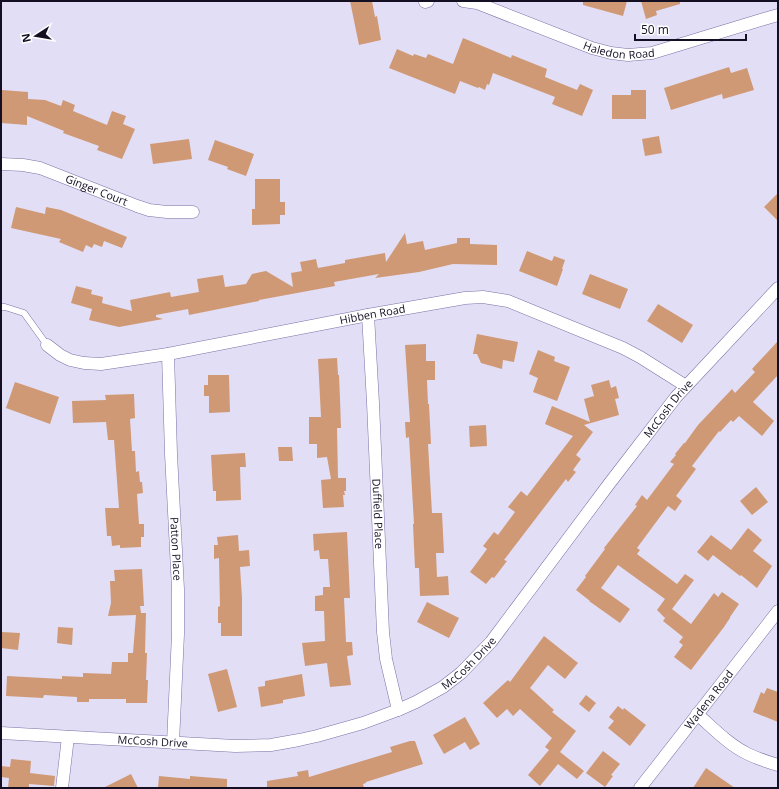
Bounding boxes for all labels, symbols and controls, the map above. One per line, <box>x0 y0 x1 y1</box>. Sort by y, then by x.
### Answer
north arrow <box>16 16 56 56</box>
scale bar <box>635 16 746 42</box>
text: 50 m <box>641 21 669 38</box>
text: N <box>17 32 34 44</box>
street label: Haledon Road <box>581 37 655 62</box>
street label: Ginger Court <box>63 171 130 209</box>
street label: Hibben Road <box>338 301 406 327</box>
street label: McCosh Drive <box>640 376 696 440</box>
street label: Duffield Place <box>369 478 387 549</box>
street label: Patton Place <box>167 517 186 581</box>
street label: McCosh Drive <box>438 634 499 693</box>
street label: Wadena Road <box>681 667 736 732</box>
street label: McCosh Drive <box>117 731 188 750</box>

